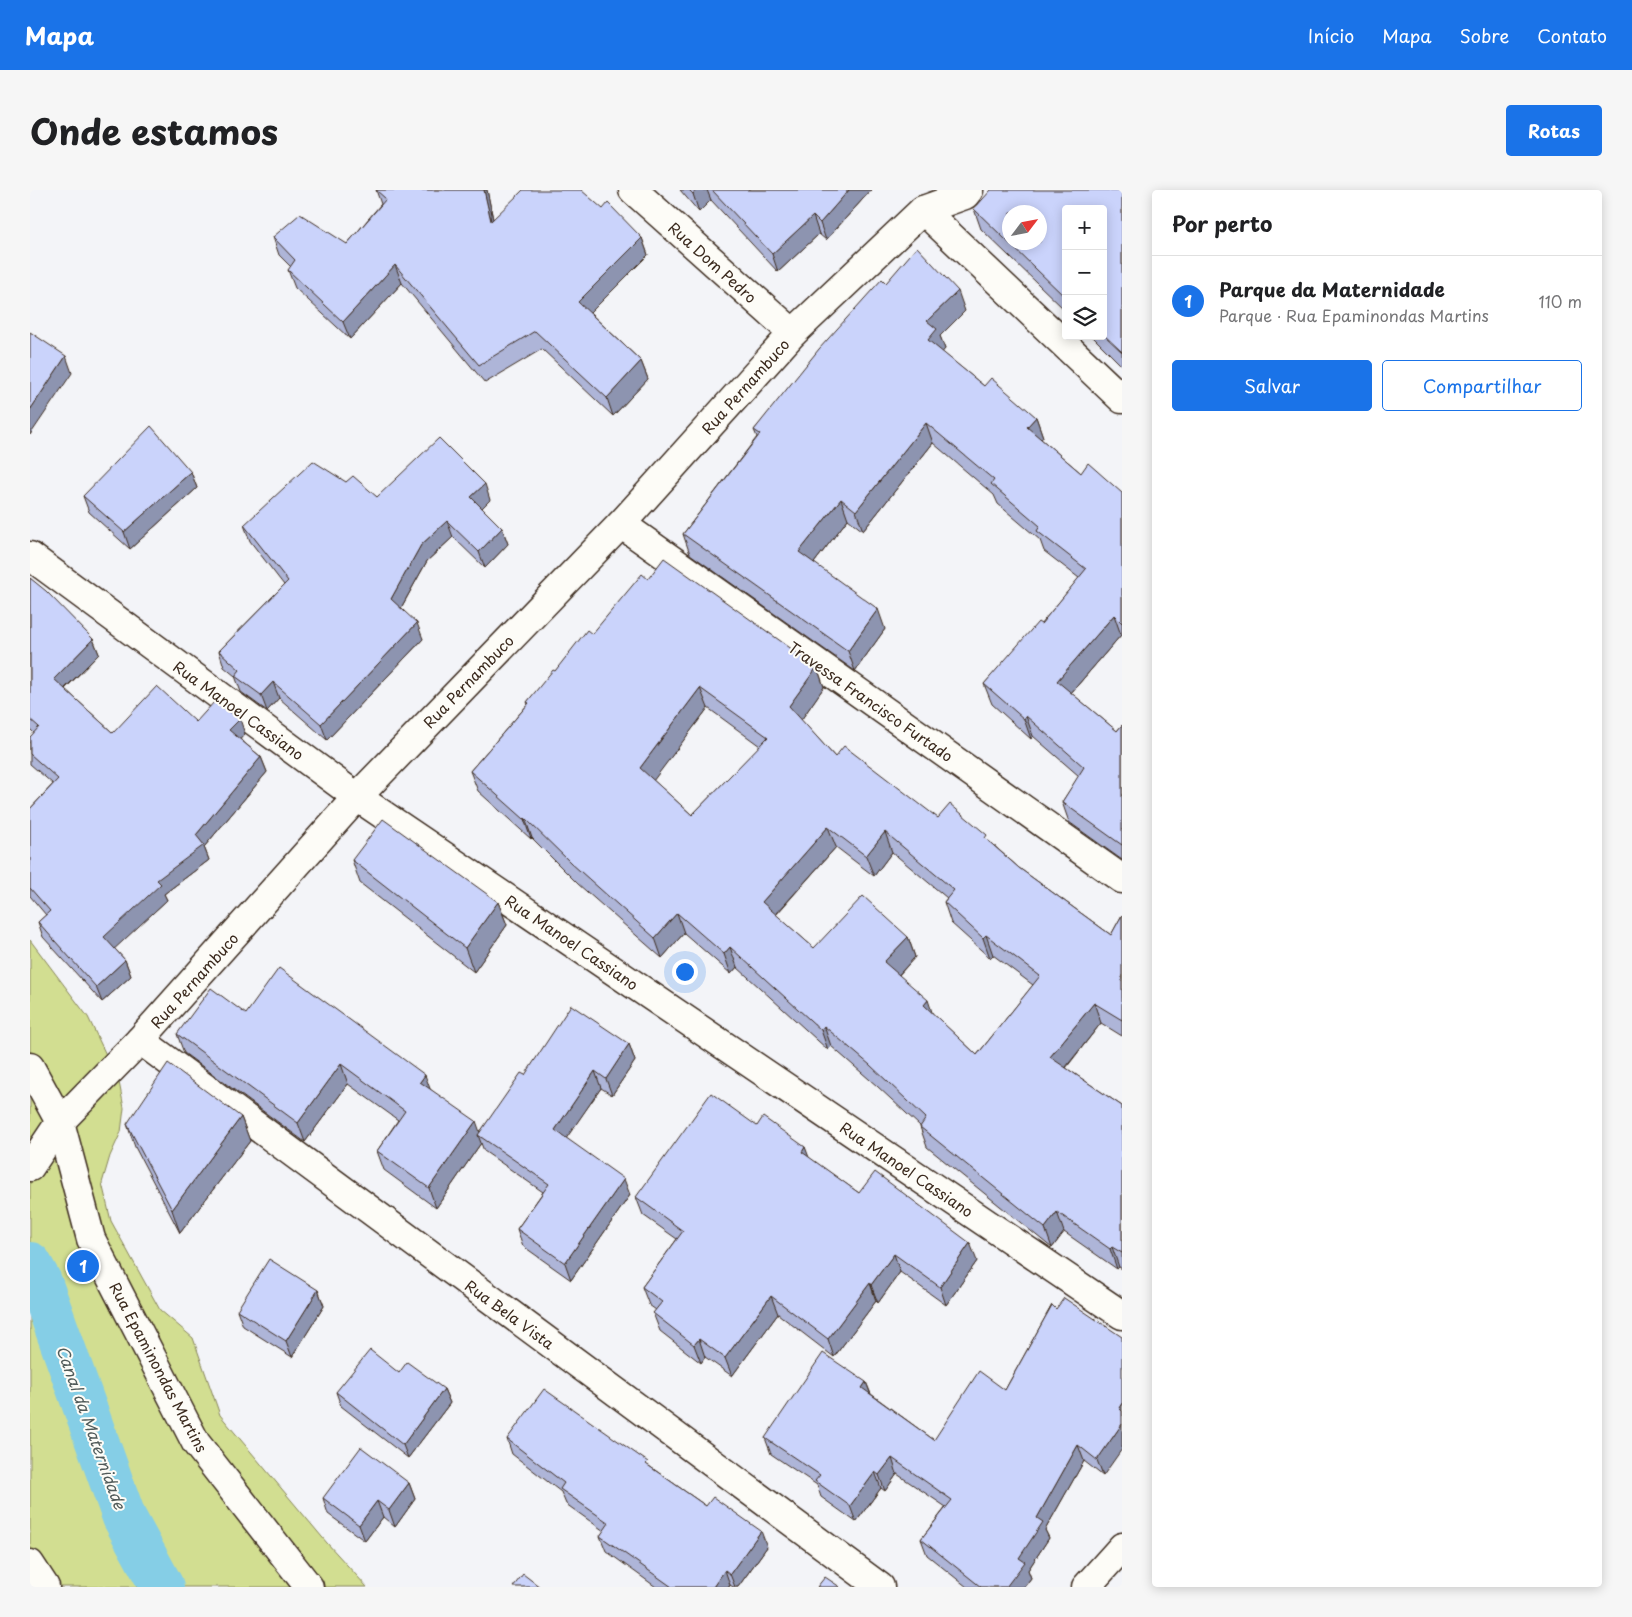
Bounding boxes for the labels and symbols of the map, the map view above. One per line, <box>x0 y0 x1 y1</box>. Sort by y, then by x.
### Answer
north arrow <box>1002 205 1047 250</box>
street label: Rua Dom Pedro <box>664 216 762 308</box>
street label: Rua Pernambuco <box>696 333 794 439</box>
street label: Rua Pernambuco <box>417 629 519 733</box>
street label: Travessa Francisco Furtado <box>784 635 958 767</box>
street label: Rua Manoel Cassiano <box>169 655 309 765</box>
street label: Rua Manoel Cassiano <box>501 889 643 995</box>
street label: Rua Pernambuco <box>145 927 243 1033</box>
your location <box>672 959 698 985</box>
street label: Rua Manoel Cassiano <box>836 1116 978 1222</box>
pin: 1 <box>67 1247 99 1285</box>
street label: Rua Bela Vista <box>461 1274 560 1355</box>
street label: Rua Epaminondas Martins <box>104 1278 214 1456</box>
water label: Canal da Maternidade <box>51 1342 133 1514</box>

